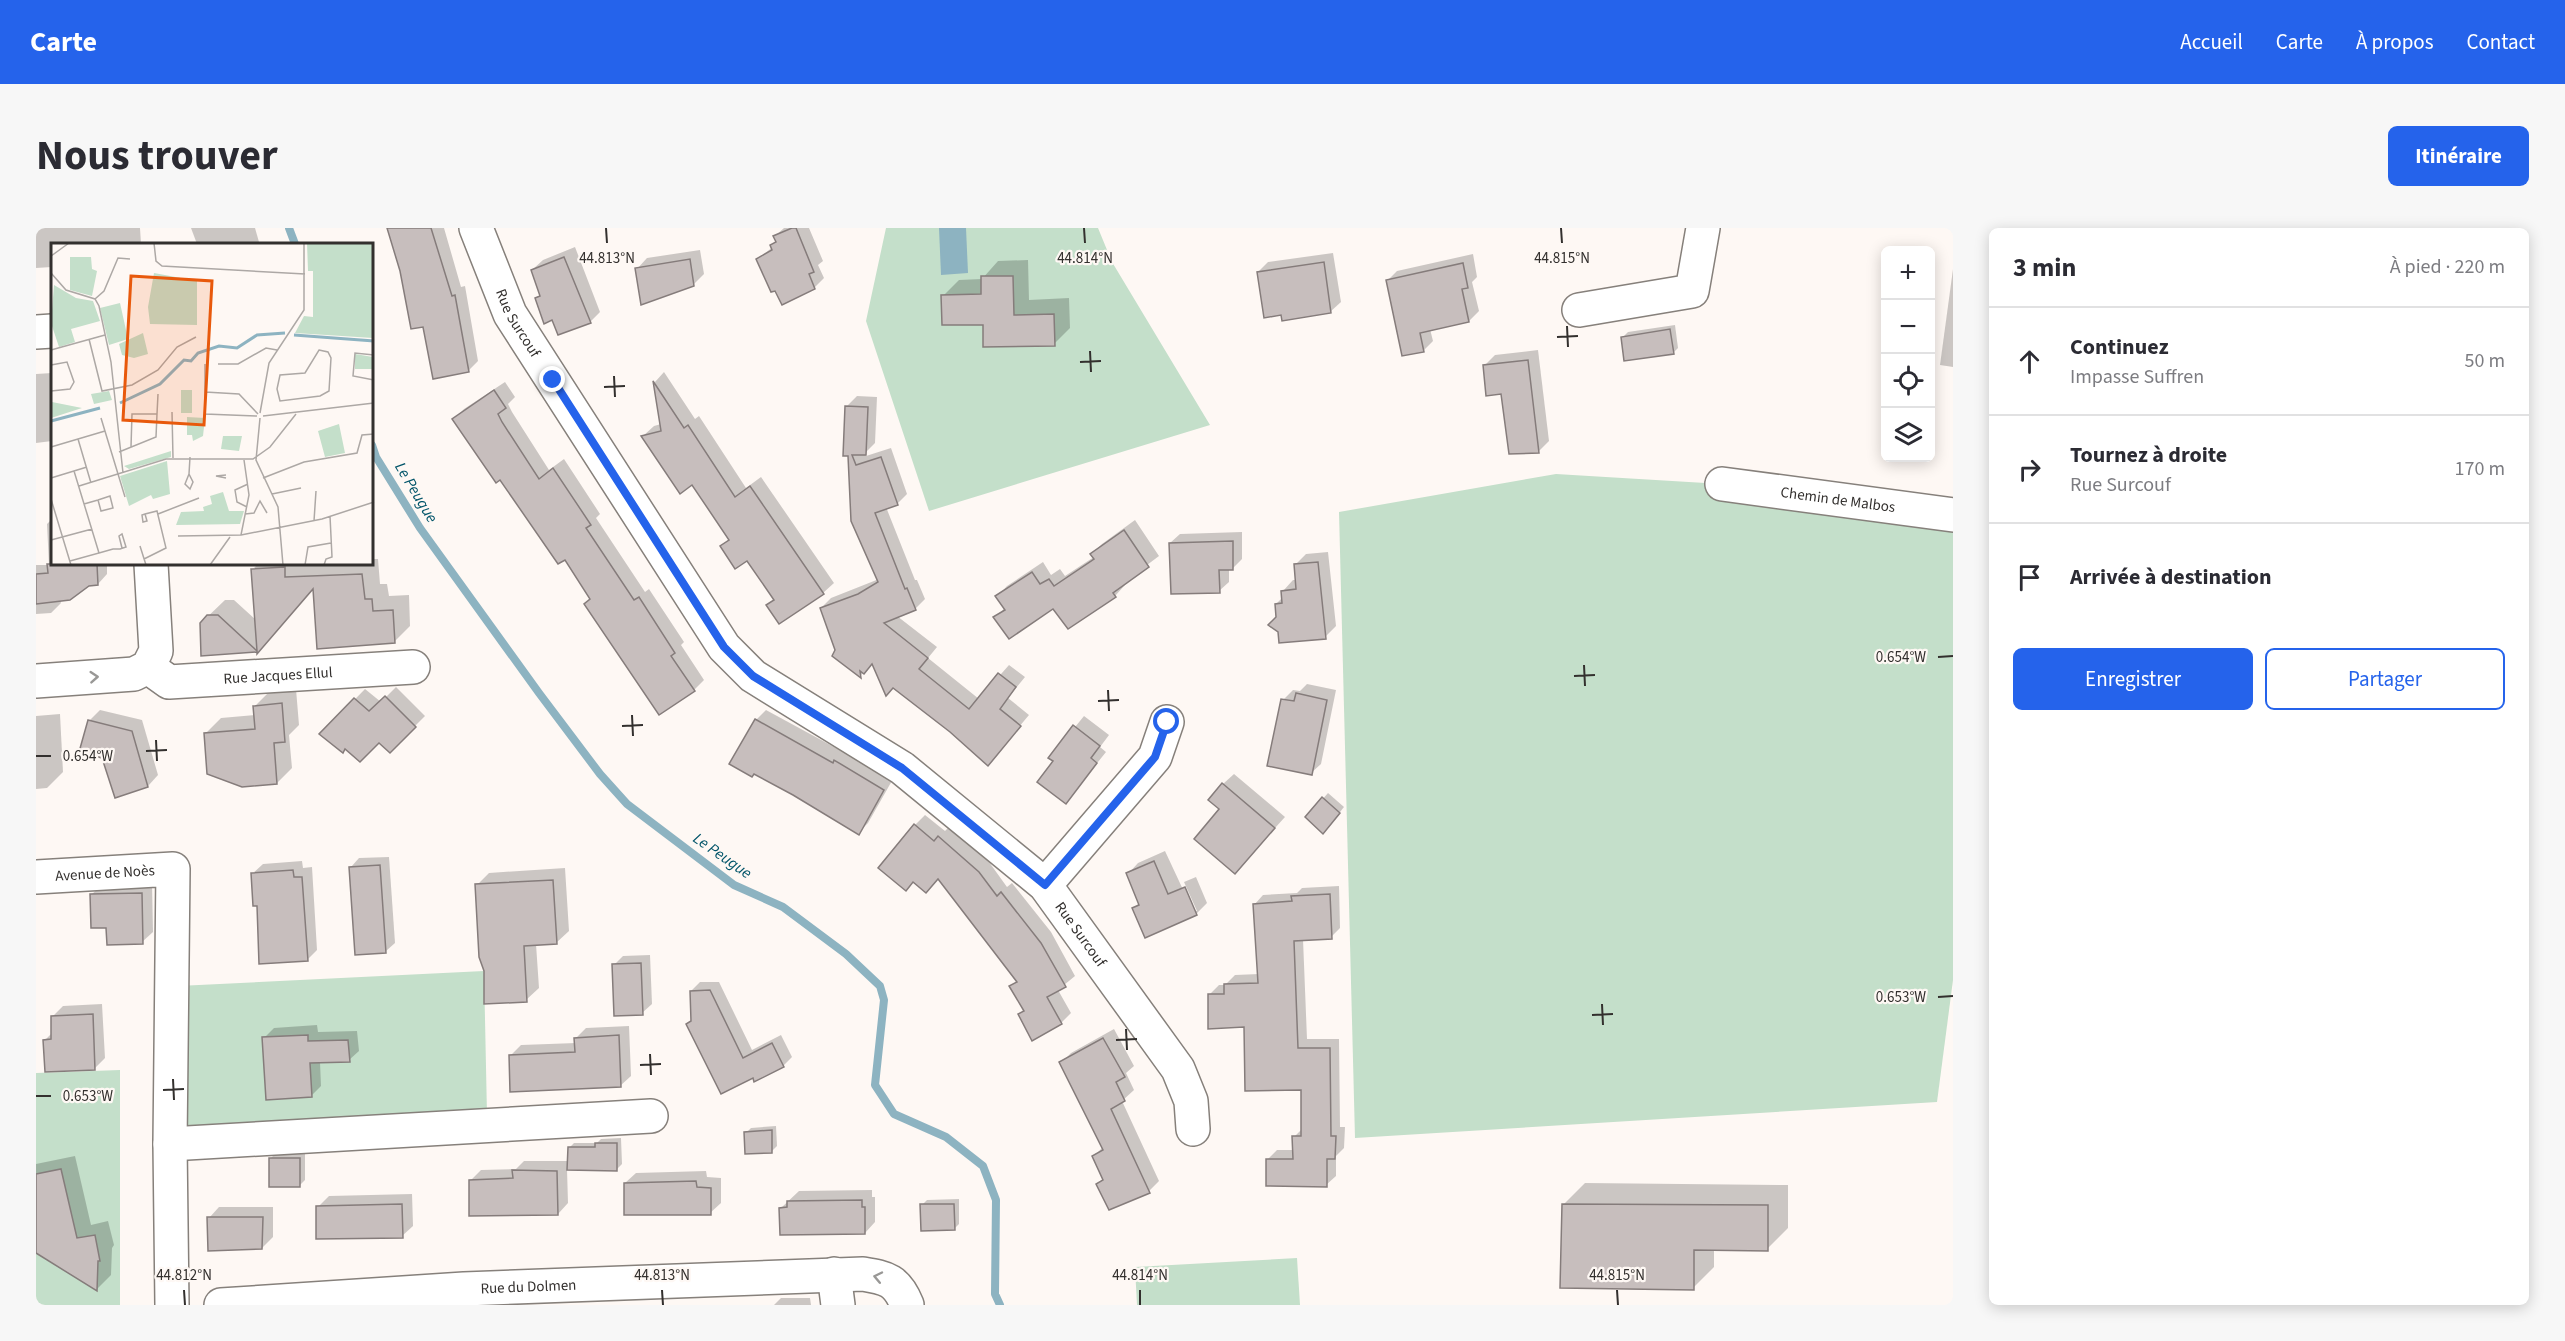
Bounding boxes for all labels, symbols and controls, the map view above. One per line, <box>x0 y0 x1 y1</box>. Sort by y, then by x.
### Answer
text: Carte <box>30 22 97 62</box>
text: Accueil <box>2180 27 2243 57</box>
text: Carte <box>2276 27 2323 57</box>
text: À propos <box>2356 27 2433 57</box>
text: Contact <box>2466 27 2535 57</box>
text: Nous trouver <box>36 126 278 186</box>
button: Itinéraire <box>2388 126 2529 186</box>
inset map <box>51 243 374 566</box>
map controls <box>1881 246 1935 462</box>
button: + <box>1881 246 1935 300</box>
text: 44.813°N <box>579 248 635 269</box>
text: 44.814°N <box>1057 248 1113 269</box>
text: 44.815°N <box>1534 248 1590 269</box>
text: 3 min <box>2013 249 2076 286</box>
text: À pied · 220 m <box>2390 253 2505 281</box>
street label: Rue Surcouf <box>490 286 545 362</box>
button: − <box>1881 300 1935 354</box>
text: Continuez <box>2070 331 2169 363</box>
icon: ahead <box>2013 345 2046 378</box>
text: 50 m <box>2465 347 2505 375</box>
button: locate <box>1881 354 1935 408</box>
text: Impasse Suffren <box>2070 363 2204 391</box>
route end <box>539 366 565 392</box>
button: layers <box>1881 408 1935 462</box>
text: Tournez à droite <box>2070 439 2227 471</box>
icon: right <box>2013 453 2046 486</box>
text: 170 m <box>2455 455 2505 483</box>
water label: Le Peugue <box>389 458 443 527</box>
text: Rue Surcouf <box>2070 471 2171 499</box>
street label: Chemin de Malbos <box>1779 482 1896 518</box>
icon: arrive <box>2013 561 2046 594</box>
text: Arrivée à destination <box>2070 561 2272 593</box>
text: 0.654°W <box>1876 647 1926 668</box>
button: Enregistrer <box>2013 648 2253 710</box>
button: Partager <box>2265 648 2505 710</box>
street label: Rue Jacques Ellul <box>223 662 333 690</box>
one-way arrow <box>90 671 99 684</box>
route start <box>1153 708 1179 734</box>
text: 0.654°W <box>63 746 113 767</box>
water label: Le Peugue <box>689 828 756 884</box>
street label: Avenue de Noès <box>55 860 155 887</box>
street label: Rue Surcouf <box>1050 898 1111 972</box>
text: 0.653°W <box>1876 987 1926 1008</box>
text: 0.653°W <box>63 1086 113 1107</box>
text: 44.812°N <box>156 1265 212 1286</box>
text: 44.813°N <box>634 1265 690 1286</box>
text: 44.814°N <box>1112 1265 1168 1286</box>
text: 44.815°N <box>1589 1265 1645 1286</box>
one-way arrow <box>873 1271 883 1284</box>
street label: Rue du Dolmen <box>480 1275 577 1299</box>

